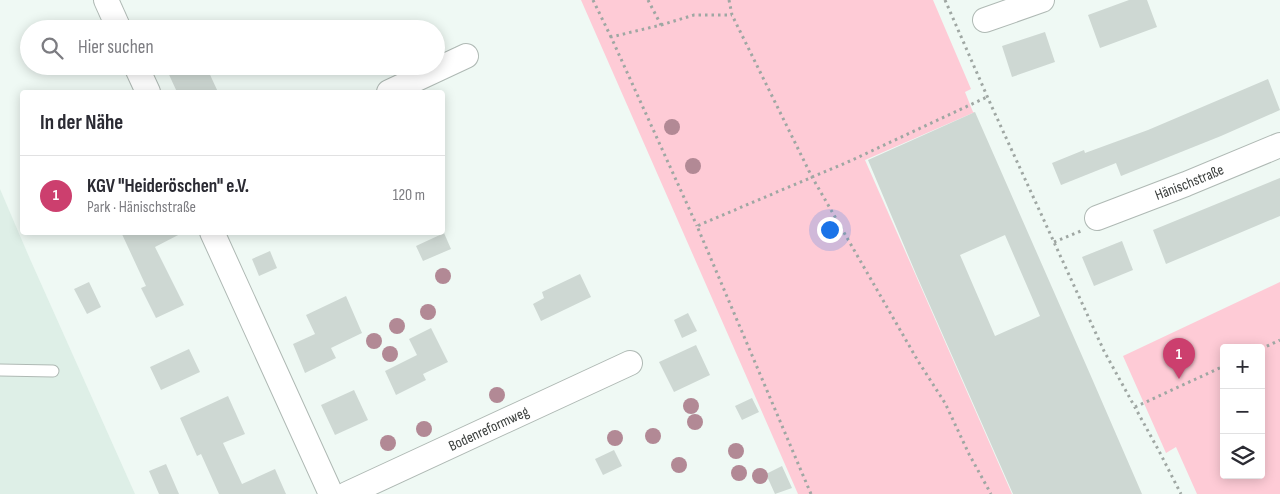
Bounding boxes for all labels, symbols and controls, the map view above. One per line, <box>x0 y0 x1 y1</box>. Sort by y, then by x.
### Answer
search box <box>20 20 445 75</box>
icon: search <box>38 34 66 62</box>
text: Hier suchen <box>78 36 154 59</box>
text: In der Nähe <box>40 110 123 135</box>
street label: Hänischstraße <box>1152 160 1227 205</box>
text: KGV "Heideröschen" e.V. <box>87 175 249 198</box>
text: 1 <box>53 186 59 205</box>
text: 120 m <box>393 186 425 205</box>
text: Park · Hänischstraße <box>87 198 196 217</box>
your location <box>817 217 843 243</box>
pin: 1 <box>1163 338 1195 379</box>
map controls <box>1220 344 1265 479</box>
button: + <box>1220 344 1265 389</box>
button: − <box>1220 389 1265 434</box>
street label: Bodenreformweg <box>445 402 532 455</box>
button: layers <box>1220 434 1265 479</box>

